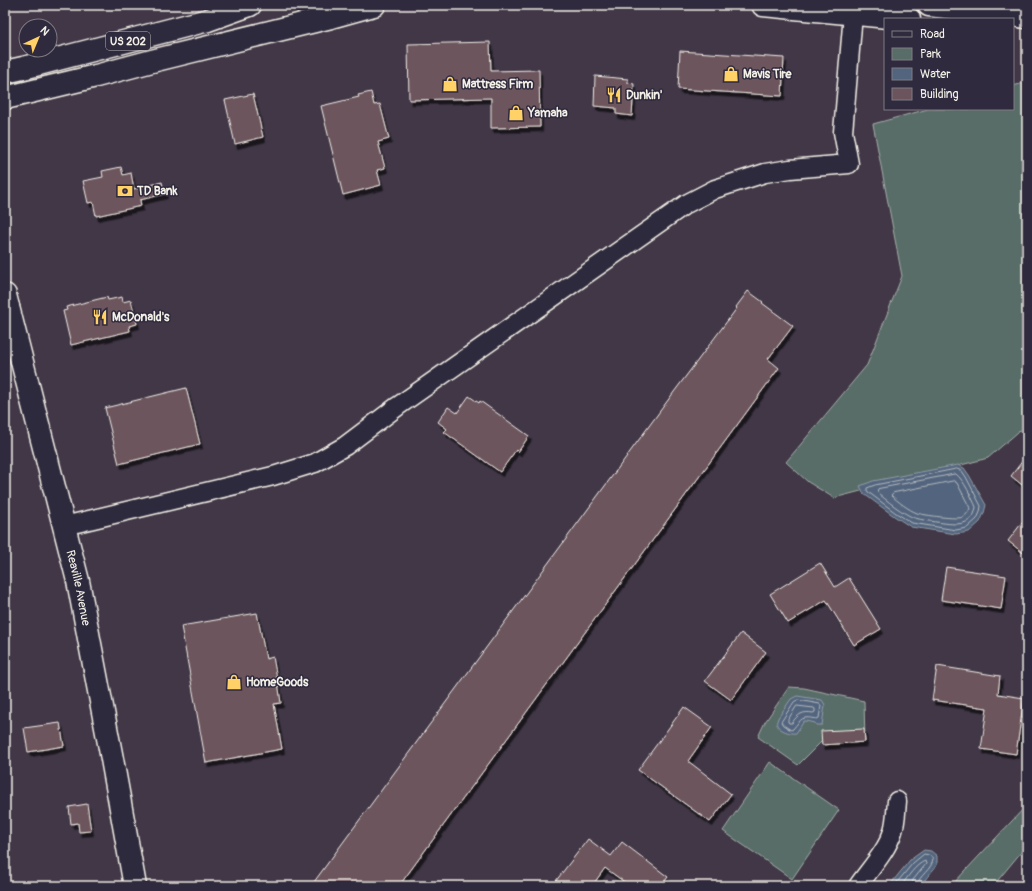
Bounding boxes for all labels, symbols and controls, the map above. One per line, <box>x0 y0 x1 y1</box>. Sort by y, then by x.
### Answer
north arrow <box>18 18 58 58</box>
legend <box>884 18 1014 110</box>
text: N <box>37 24 52 39</box>
text: Road <box>920 27 945 42</box>
road number: US 202 <box>106 32 150 50</box>
text: Park <box>920 47 941 62</box>
shop icon: Mavis Tire <box>722 65 740 83</box>
place label: Mavis Tire <box>743 67 793 82</box>
text: Water <box>920 67 951 82</box>
shop icon: Mattress Firm <box>441 75 459 93</box>
place label: Mattress Firm <box>462 77 533 92</box>
restaurant icon: Dunkin' <box>605 86 623 104</box>
text: Building <box>920 87 959 102</box>
place label: Dunkin' <box>626 88 662 103</box>
shop icon: Yamaha <box>507 104 525 122</box>
place label: Yamaha <box>527 106 568 121</box>
bank icon: TD Bank <box>116 182 134 200</box>
place label: TD Bank <box>136 184 179 199</box>
restaurant icon: McDonald's <box>91 308 109 326</box>
place label: McDonald's <box>112 310 170 325</box>
street label: Reaville Avenue <box>63 548 94 627</box>
shop icon: HomeGoods <box>225 673 243 691</box>
place label: HomeGoods <box>246 675 309 690</box>

